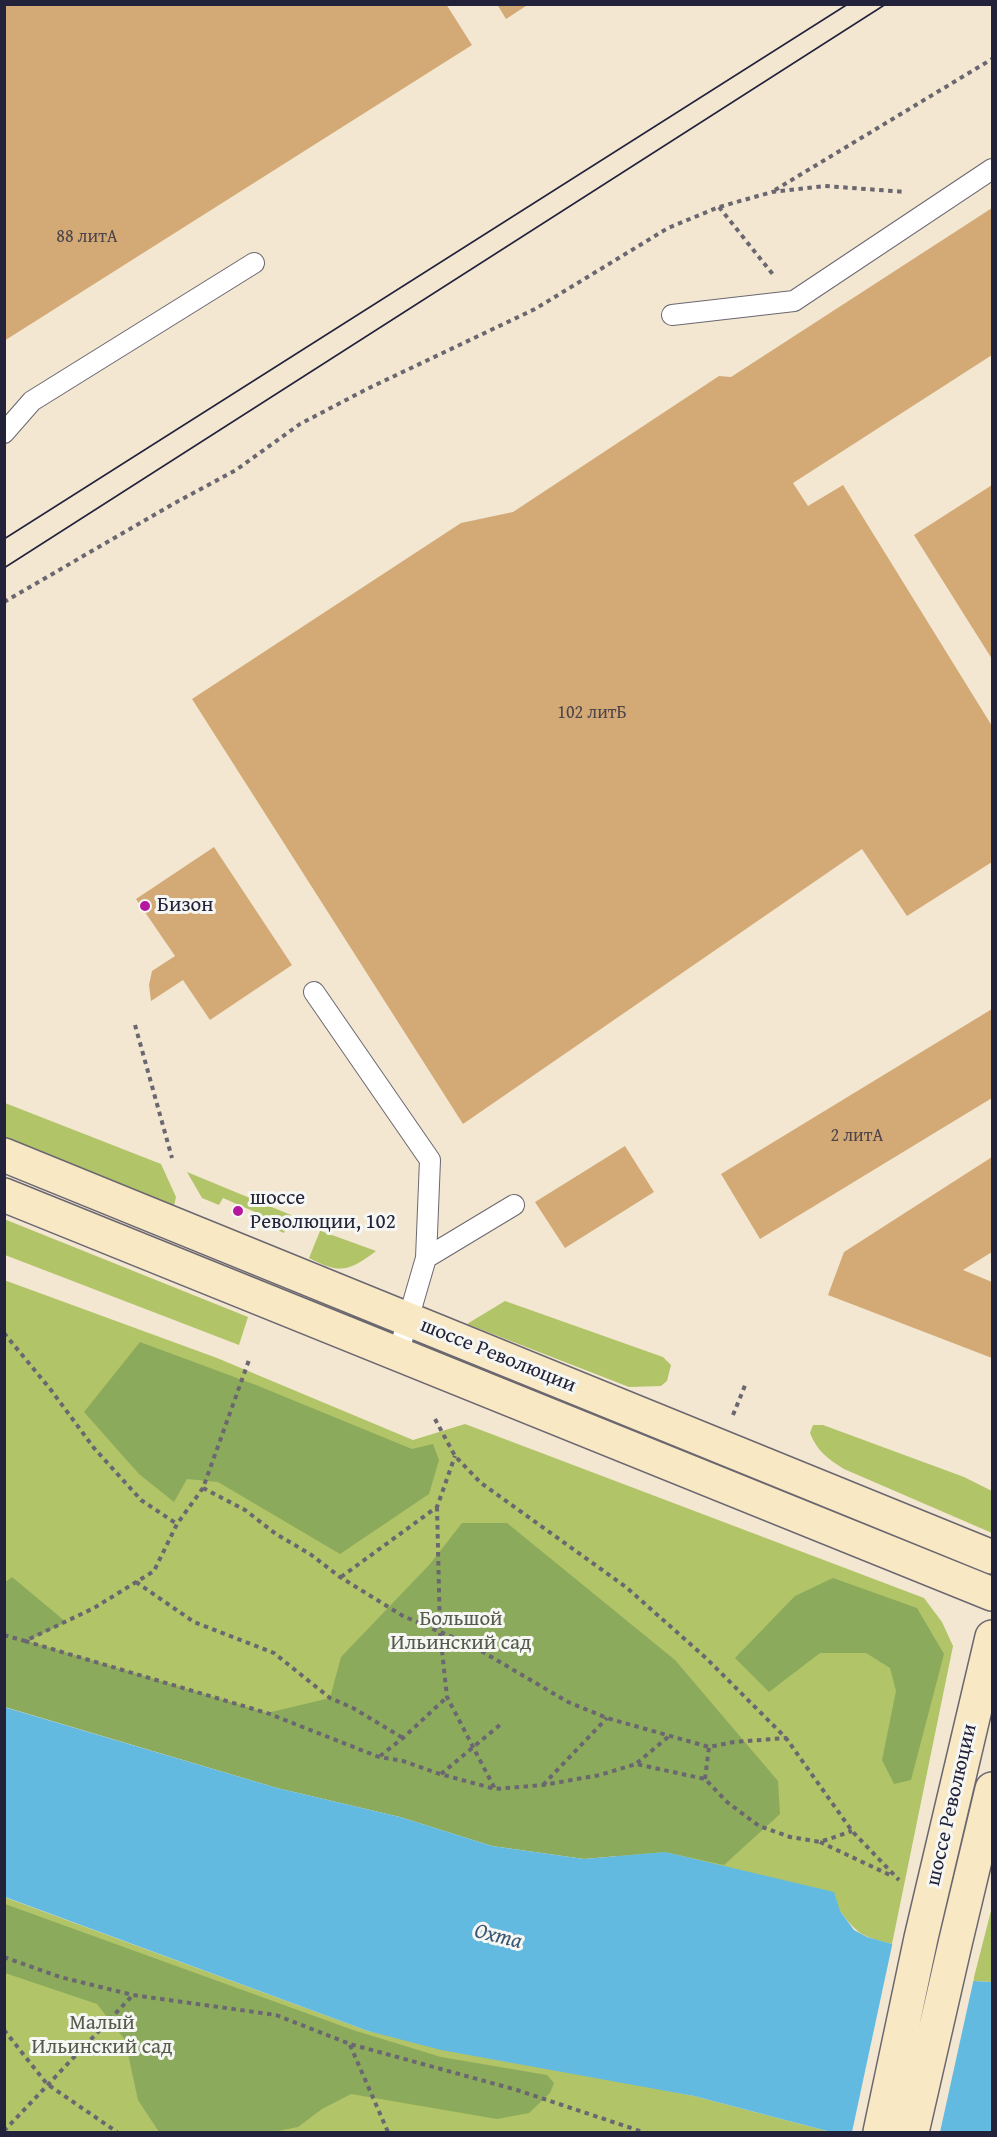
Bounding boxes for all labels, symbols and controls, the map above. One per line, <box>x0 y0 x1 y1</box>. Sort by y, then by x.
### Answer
house number: 88 литА <box>56 226 118 248</box>
house number: 102 литБ <box>557 702 627 724</box>
place label: Бизон <box>157 893 213 919</box>
marker: Бизон <box>138 899 152 913</box>
house number: 2 литА <box>831 1125 883 1147</box>
place label: шоссе Революции, 102 <box>250 1186 396 1236</box>
marker: шоссе Революции, 102 <box>231 1204 245 1218</box>
street label: шоссе Революции <box>417 1313 579 1399</box>
park label: Большой Ильинский сад <box>391 1607 531 1657</box>
street label: шоссе Революции <box>921 1722 983 1888</box>
water label: Охта <box>471 1918 525 1956</box>
park label: Малый Ильинский сад <box>32 2011 172 2061</box>

